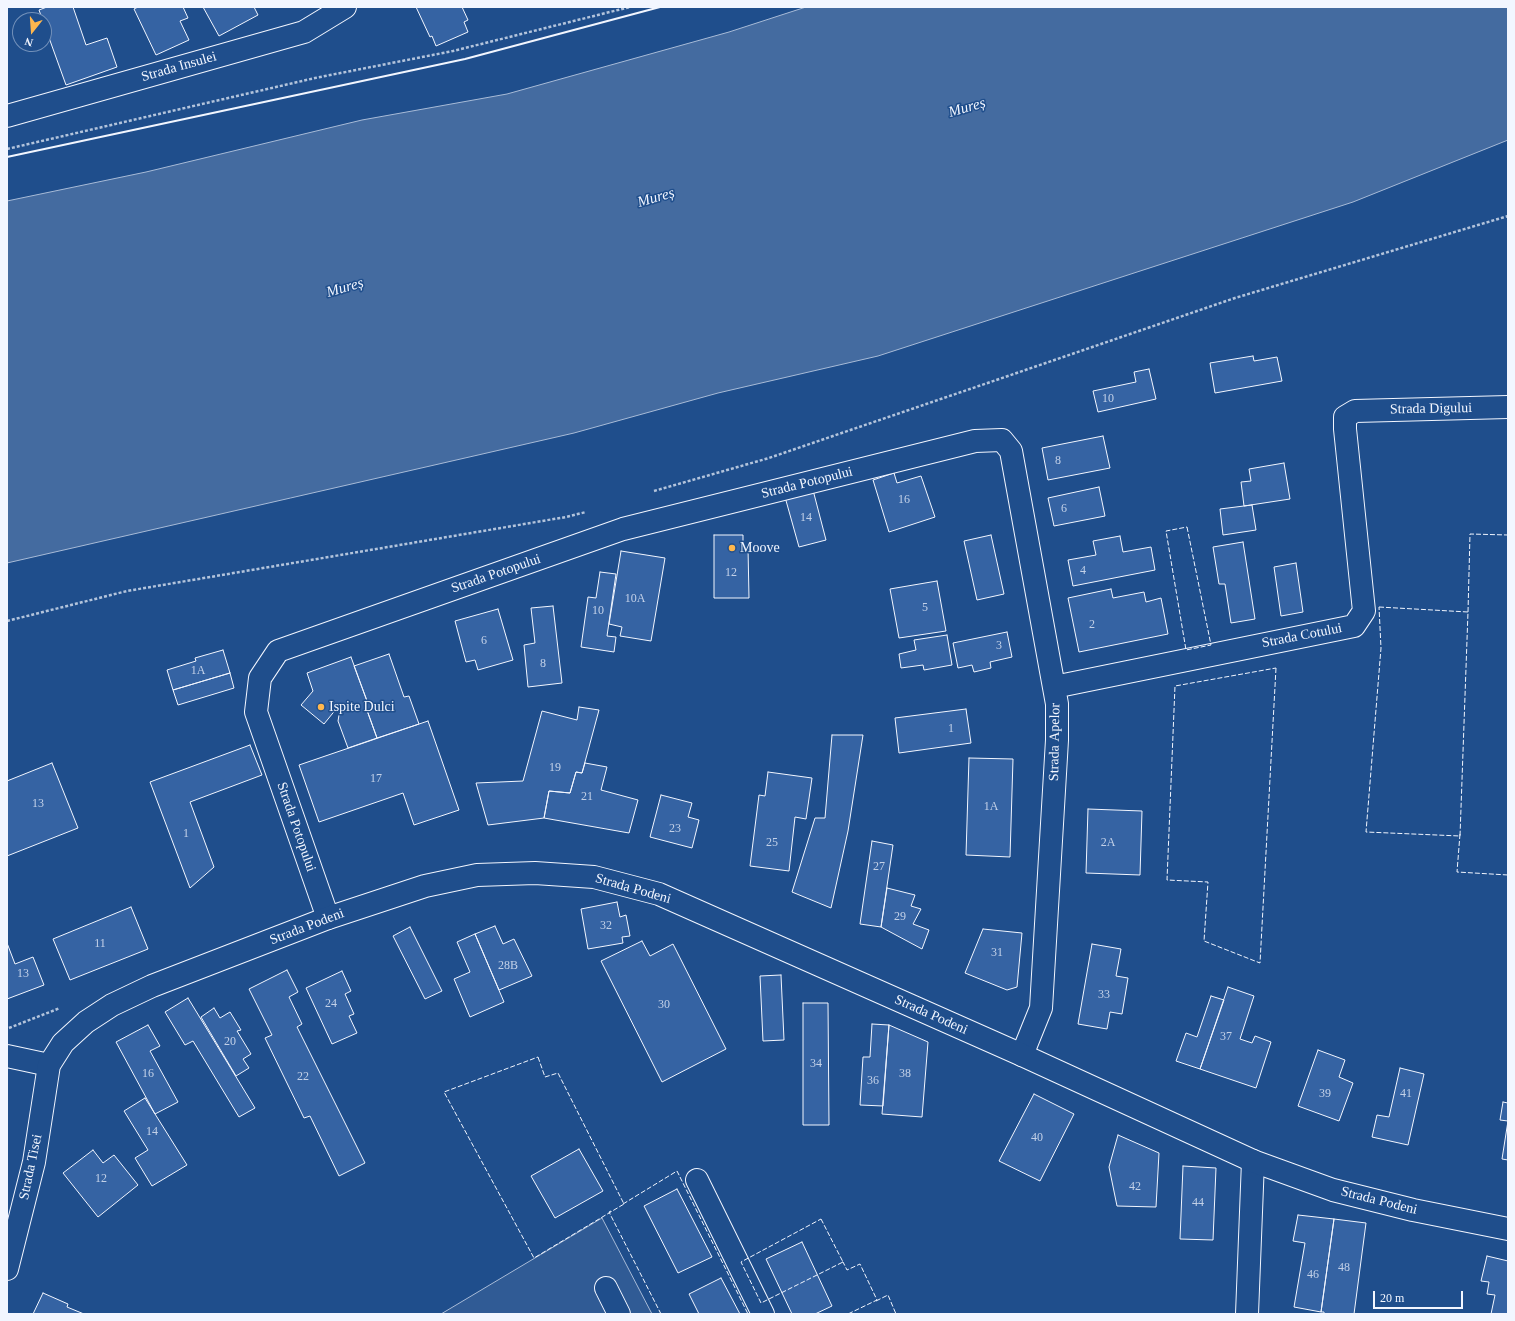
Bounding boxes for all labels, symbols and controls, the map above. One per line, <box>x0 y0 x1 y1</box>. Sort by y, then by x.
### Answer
north arrow <box>12 12 52 52</box>
text: N <box>23 36 34 49</box>
street label: Strada Insulei <box>139 48 219 86</box>
water label: Mureș <box>946 94 988 122</box>
water label: Mureș <box>635 184 677 212</box>
water label: Mureș <box>324 274 366 302</box>
house number: 10 <box>1102 392 1114 406</box>
street label: Strada Digului <box>1390 400 1472 418</box>
house number: 8 <box>1055 454 1061 468</box>
street label: Strada Potopului <box>759 464 855 502</box>
house number: 16 <box>898 493 910 507</box>
house number: 6 <box>1061 502 1067 516</box>
house number: 14 <box>800 511 812 525</box>
place label: Moove <box>740 540 780 556</box>
marker: Moove <box>727 543 737 553</box>
street label: Strada Potopului <box>449 551 543 597</box>
house number: 4 <box>1080 564 1086 578</box>
house number: 12 <box>725 566 737 580</box>
house number: 10A <box>625 592 645 606</box>
house number: 5 <box>922 601 928 615</box>
house number: 10 <box>592 604 604 618</box>
house number: 2 <box>1089 618 1095 632</box>
street label: Strada Cotului <box>1261 620 1343 652</box>
house number: 6 <box>481 634 487 648</box>
house number: 3 <box>996 639 1002 653</box>
house number: 8 <box>540 657 546 671</box>
house number: 1A <box>191 664 205 678</box>
place label: Ispite Dulci <box>329 699 395 715</box>
marker: Ispite Dulci <box>316 702 326 712</box>
street label: Strada Apelor <box>1046 703 1064 781</box>
house number: 1 <box>948 722 954 736</box>
house number: 19 <box>549 761 561 775</box>
house number: 17 <box>370 772 382 786</box>
street label: Strada Potopului <box>273 780 319 874</box>
house number: 21 <box>581 790 593 804</box>
house number: 13 <box>32 797 44 811</box>
house number: 1A <box>984 800 998 814</box>
house number: 23 <box>669 822 681 836</box>
house number: 1 <box>183 827 189 841</box>
house number: 25 <box>766 836 778 850</box>
house number: 2A <box>1101 836 1115 850</box>
house number: 27 <box>873 860 885 874</box>
street label: Strada Podeni <box>593 870 673 908</box>
street label: Strada Podeni <box>268 905 346 949</box>
house number: 29 <box>894 910 906 924</box>
house number: 32 <box>600 919 612 933</box>
house number: 11 <box>94 937 106 951</box>
house number: 31 <box>991 946 1003 960</box>
house number: 28B <box>498 959 518 973</box>
house number: 13 <box>17 967 29 981</box>
house number: 33 <box>1098 988 1110 1002</box>
street label: Strada Podeni <box>892 991 970 1039</box>
house number: 24 <box>325 997 337 1011</box>
house number: 30 <box>658 998 670 1012</box>
house number: 37 <box>1220 1030 1232 1044</box>
house number: 20 <box>224 1035 236 1049</box>
house number: 34 <box>810 1057 822 1071</box>
house number: 16 <box>142 1067 154 1081</box>
house number: 38 <box>899 1067 911 1081</box>
house number: 22 <box>297 1070 309 1084</box>
house number: 36 <box>867 1074 879 1088</box>
house number: 39 <box>1319 1087 1331 1101</box>
house number: 41 <box>1400 1087 1412 1101</box>
house number: 14 <box>146 1125 158 1139</box>
house number: 40 <box>1031 1131 1043 1145</box>
street label: Strada Tisei <box>16 1133 46 1201</box>
house number: 12 <box>95 1172 107 1186</box>
house number: 42 <box>1129 1180 1141 1194</box>
street label: Strada Podeni <box>1339 1183 1419 1219</box>
house number: 44 <box>1192 1196 1204 1210</box>
house number: 48 <box>1338 1261 1350 1275</box>
house number: 46 <box>1307 1268 1319 1282</box>
scale bar <box>1375 1283 1465 1309</box>
text: 20 m <box>1380 1291 1404 1305</box>

